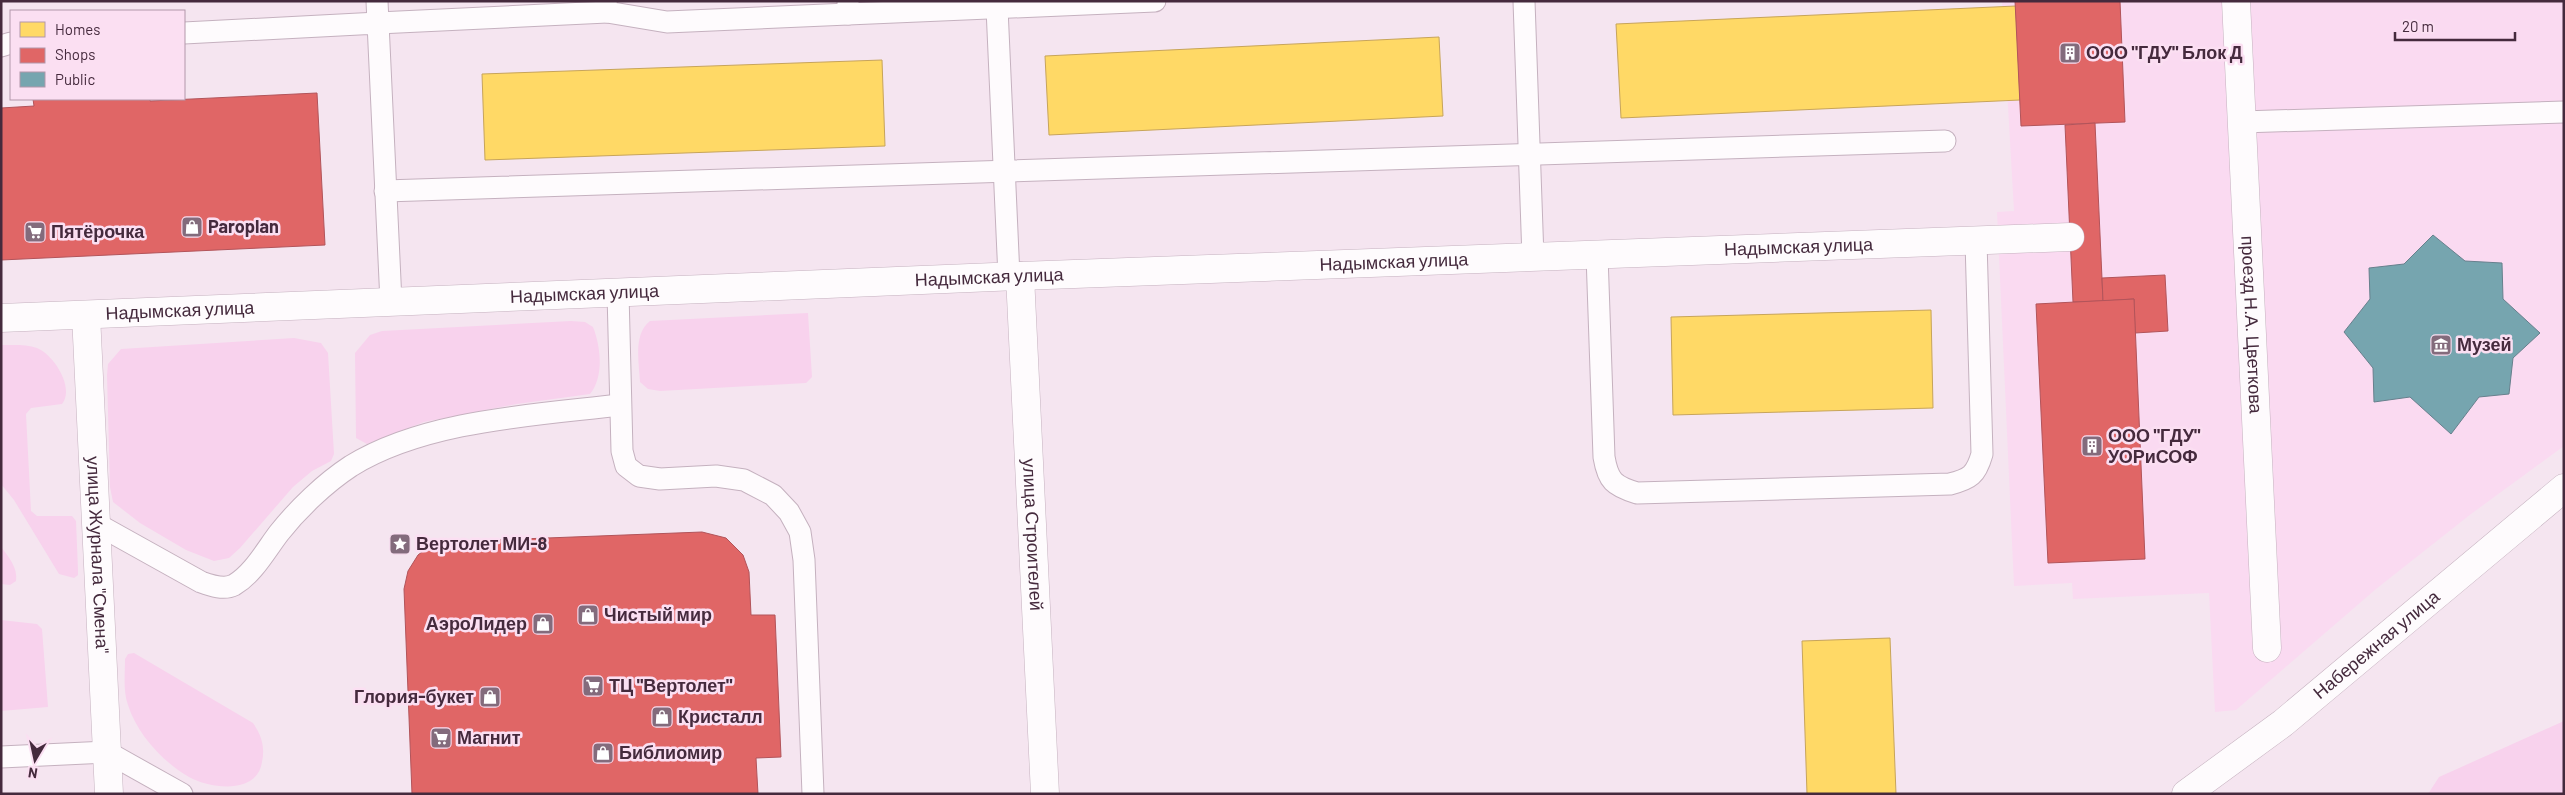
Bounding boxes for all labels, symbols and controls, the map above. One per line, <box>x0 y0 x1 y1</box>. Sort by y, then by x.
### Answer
legend <box>10 10 185 100</box>
scale bar <box>2395 10 2515 42</box>
text: 20 m <box>2402 17 2434 35</box>
text: Homes <box>55 20 100 38</box>
building icon: ООО "ГДУ" Блок Д <box>2058 41 2082 65</box>
place label: ООО "ГДУ" Блок Д <box>2086 41 2243 63</box>
text: Shops <box>55 45 95 63</box>
text: Public <box>55 70 95 88</box>
shop icon: Paroplan <box>180 215 204 239</box>
place label: Paroplan <box>208 215 279 237</box>
supermarket icon: Пятёрочка <box>23 220 47 244</box>
place label: Пятёрочка <box>51 220 145 242</box>
street label: Надымская улица <box>1724 232 1874 260</box>
street label: проезд Н.А. Цветкова <box>2237 235 2268 415</box>
street label: Надымская улица <box>1319 247 1470 275</box>
street label: Надымская улица <box>914 262 1065 290</box>
street label: Надымская улица <box>510 279 660 307</box>
street label: Надымская улица <box>105 296 256 324</box>
museum icon: Музей <box>2429 333 2453 357</box>
place label: Музей <box>2457 333 2512 355</box>
place label: ООО "ГДУ" УОРиСОФ <box>2108 424 2201 467</box>
building icon: ООО "ГДУ" УОРиСОФ <box>2080 434 2104 458</box>
street label: улица Журнала "Смена" <box>83 456 114 654</box>
street label: улица Строителей <box>1019 458 1048 611</box>
place icon: Вертолет МИ-8 <box>388 532 412 556</box>
place label: Вертолет МИ-8 <box>416 532 548 554</box>
street label: Набережная улица <box>2308 584 2444 703</box>
shop icon: Чистый мир <box>576 603 600 627</box>
place label: Чистый мир <box>604 603 712 625</box>
place label: АэроЛидер <box>426 612 527 634</box>
shop icon: АэроЛидер <box>531 612 555 636</box>
supermarket icon: ТЦ "Вертолет" <box>581 674 605 698</box>
place label: ТЦ "Вертолет" <box>609 674 733 696</box>
place label: Глория-букет <box>354 685 474 707</box>
shop icon: Глория-букет <box>478 685 502 709</box>
shop icon: Кристалл <box>650 705 674 729</box>
place label: Кристалл <box>678 705 763 727</box>
supermarket icon: Магнит <box>429 726 453 750</box>
place label: Магнит <box>457 726 521 748</box>
north arrow <box>10 735 60 785</box>
shop icon: Библиомир <box>591 741 615 765</box>
place label: Библиомир <box>619 741 722 763</box>
text: N <box>27 764 39 782</box>

